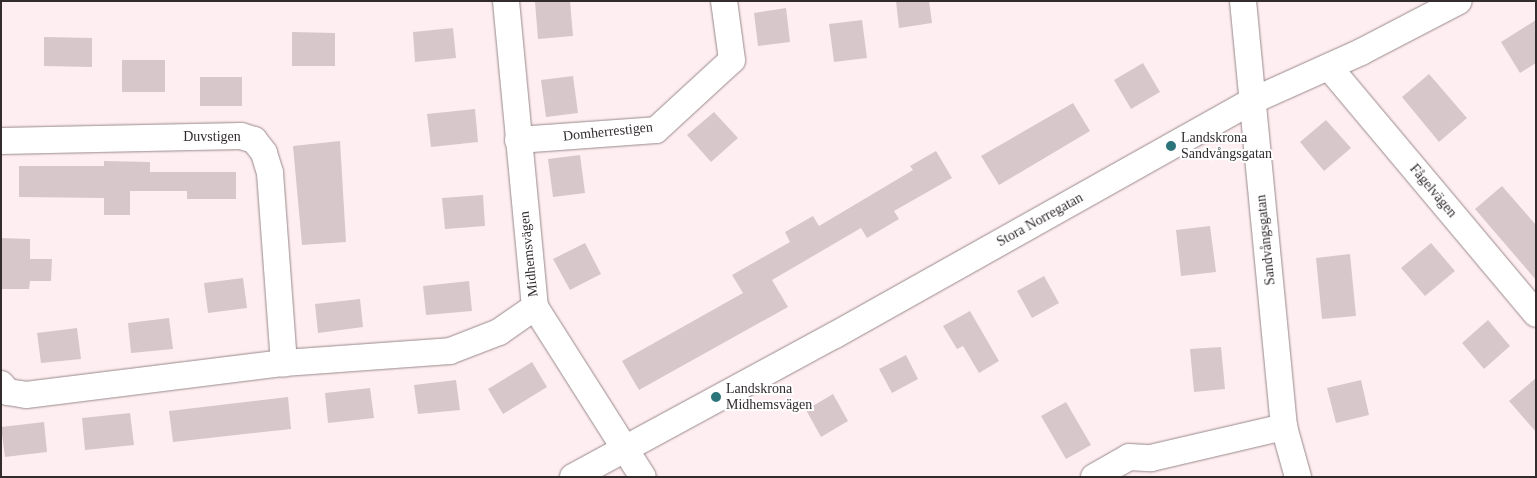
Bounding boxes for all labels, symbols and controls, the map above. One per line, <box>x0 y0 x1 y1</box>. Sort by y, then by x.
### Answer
street label: Domherrestigen <box>562 119 654 145</box>
street label: Duvstigen <box>183 129 241 145</box>
place label: Landskrona Sandvångsgatan <box>1181 130 1272 162</box>
marker: Landskrona Sandvångsgatan <box>1165 140 1177 152</box>
street label: Fågelvägen <box>1406 161 1460 221</box>
street label: Stora Norregatan <box>994 189 1086 251</box>
street label: Sandvångsgatan <box>1253 194 1279 286</box>
street label: Midhemsvägen <box>516 210 542 298</box>
place label: Landskrona Midhemsvägen <box>726 381 812 414</box>
marker: Landskrona Midhemsvägen <box>710 391 722 403</box>

